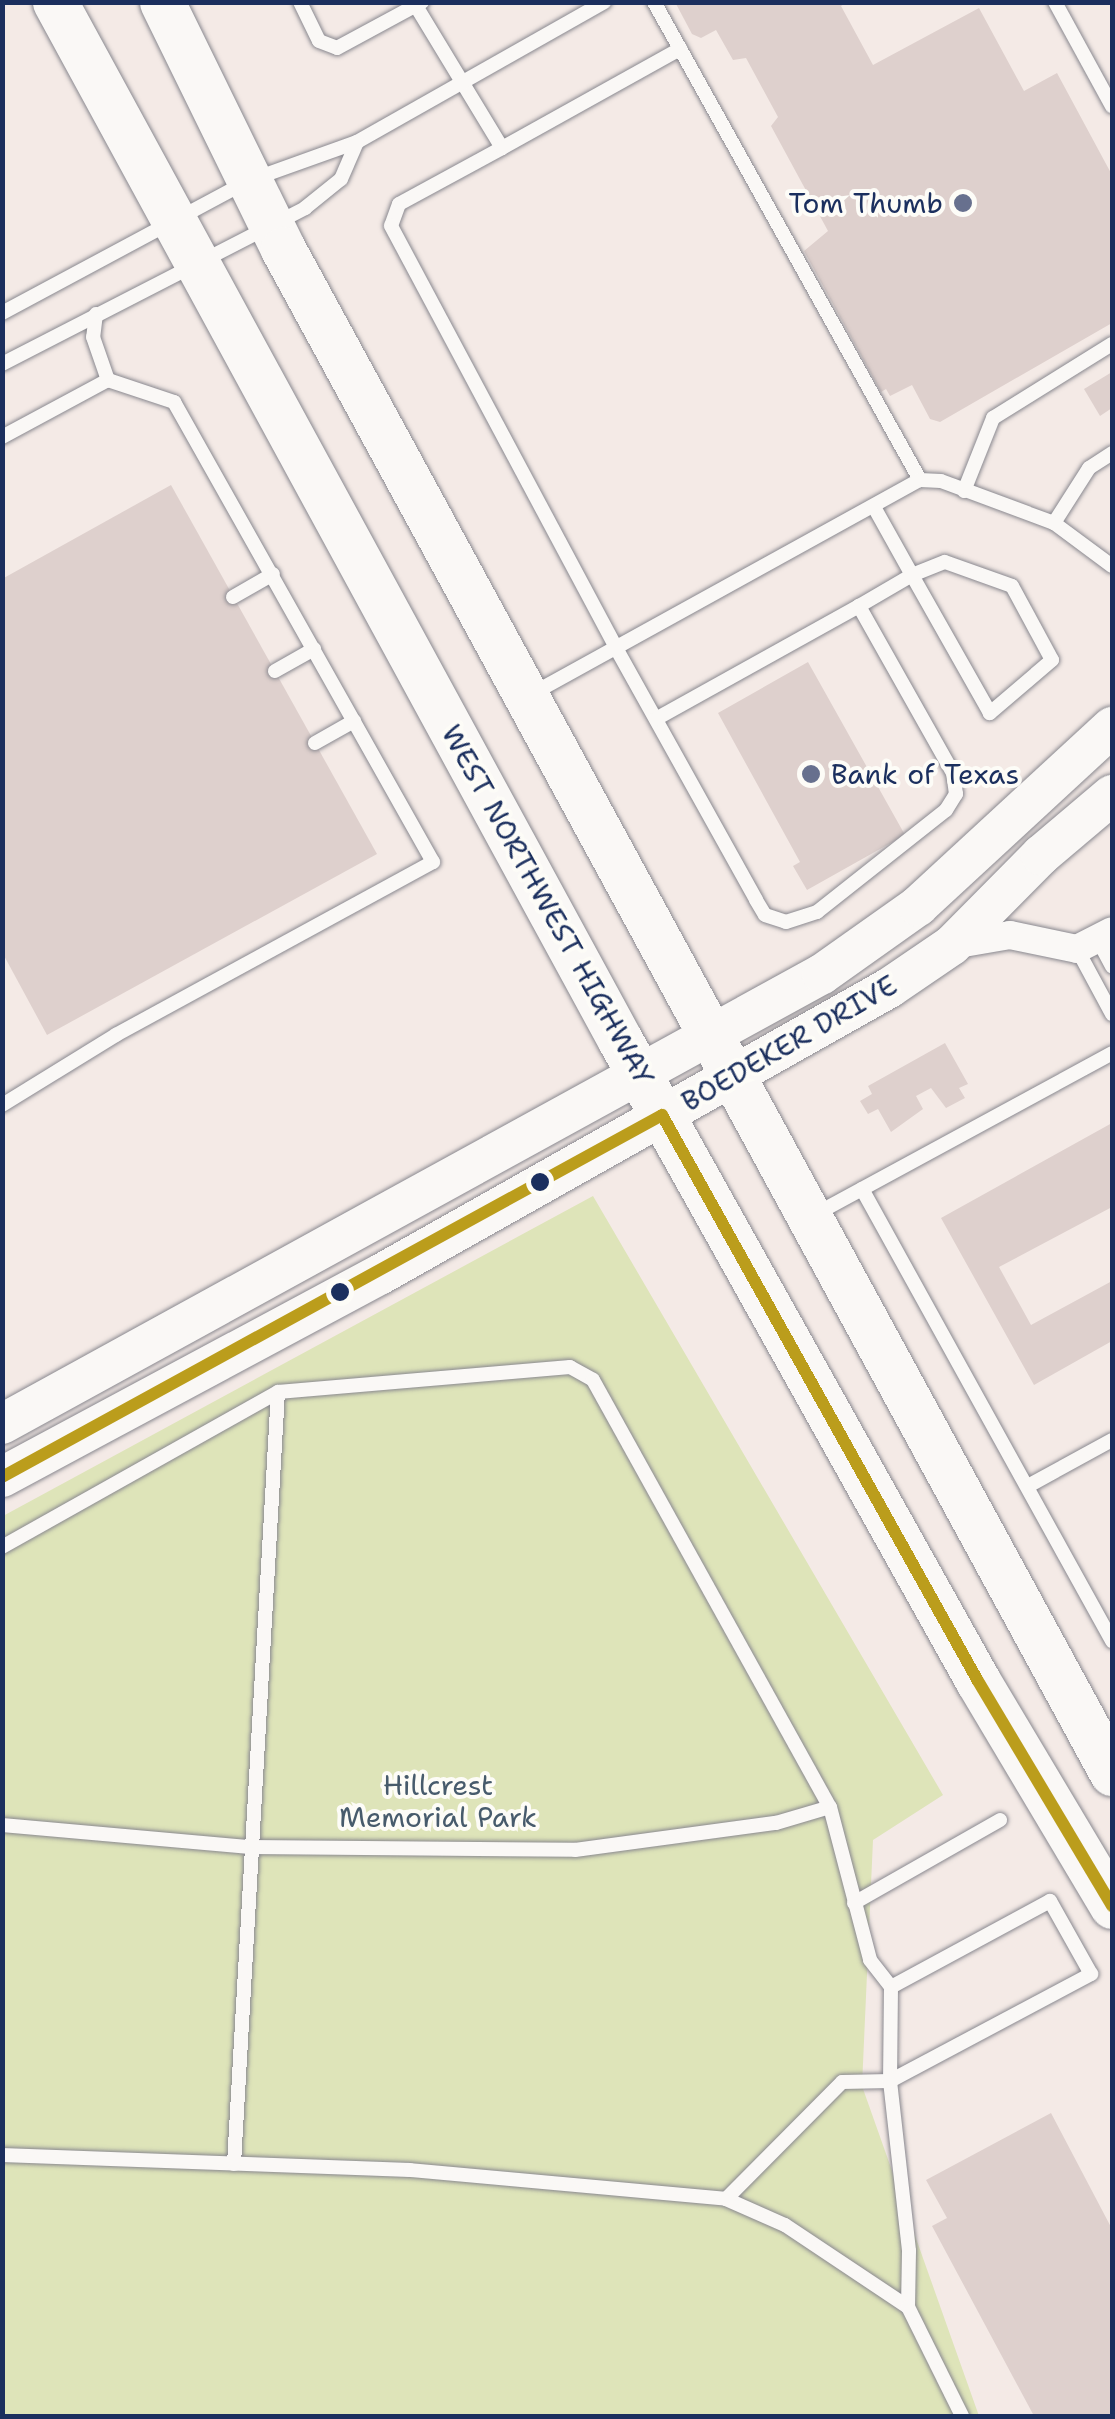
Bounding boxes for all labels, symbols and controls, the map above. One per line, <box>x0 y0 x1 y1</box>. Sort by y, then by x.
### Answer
place label: Tom Thumb <box>789 186 943 220</box>
marker: Tom Thumb <box>952 192 974 214</box>
street label: WEST NORTHWEST HIGHWAY <box>435 719 661 1091</box>
place label: Bank of Texas <box>831 757 1019 791</box>
marker: Bank of Texas <box>800 763 822 785</box>
street label: BOEDEKER DRIVE <box>675 968 903 1118</box>
unlabelled marker <box>530 1172 550 1192</box>
unlabelled marker <box>330 1282 350 1302</box>
park label: Hillcrest Memorial Park <box>339 1768 537 1834</box>

